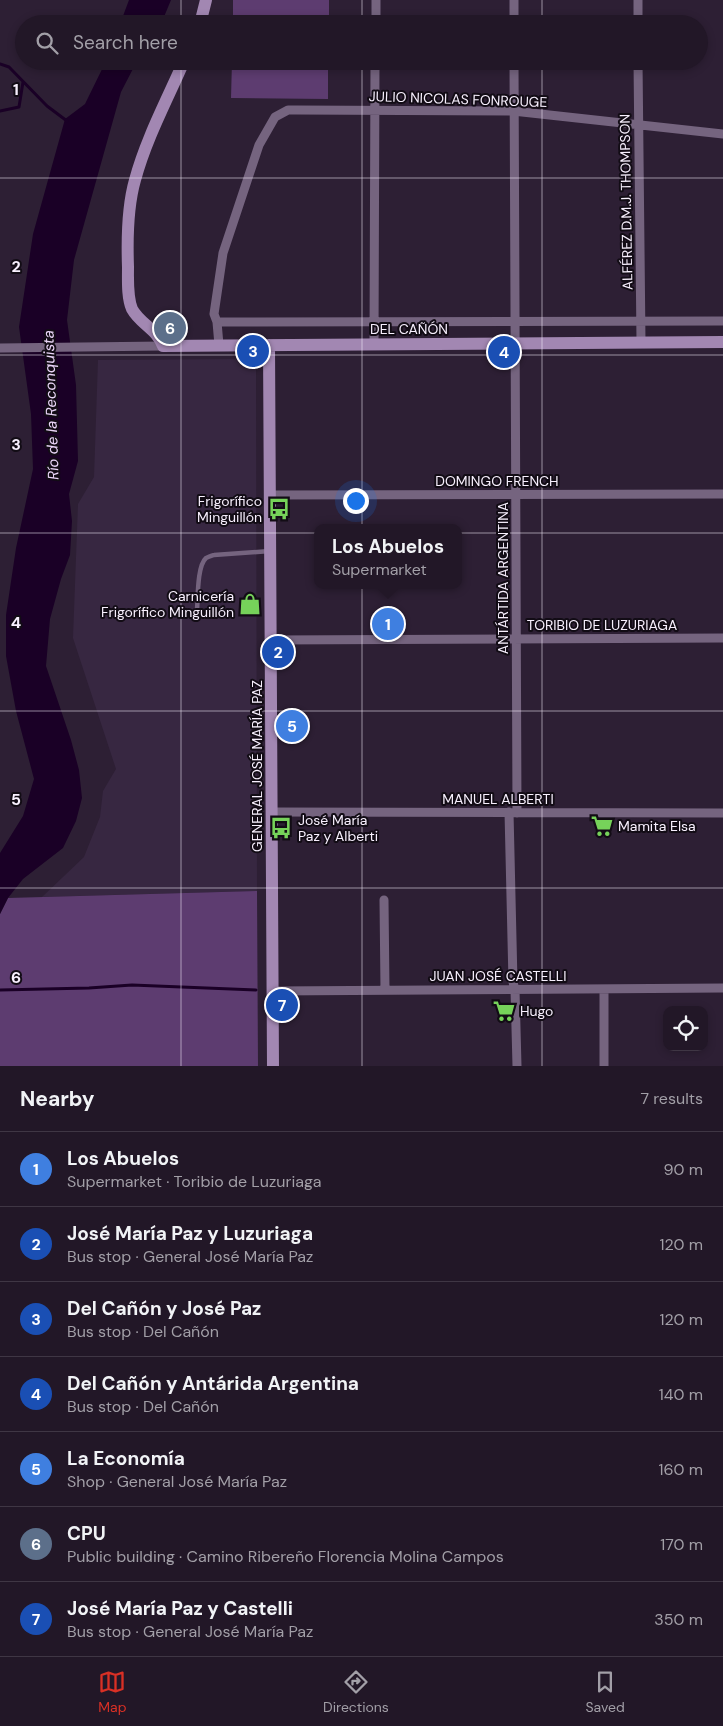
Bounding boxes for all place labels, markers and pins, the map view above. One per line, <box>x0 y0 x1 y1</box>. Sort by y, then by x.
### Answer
pin: 6 <box>154 309 186 347</box>
pin: 3 <box>237 332 269 370</box>
pin: 4 <box>488 333 520 371</box>
place label: Frigorífico Minguillón <box>197 492 262 526</box>
bus stop icon: Frigorífico Minguillón <box>266 496 292 522</box>
place label: Carnicería Frigorífico Minguillón <box>101 587 234 621</box>
shop icon: Carnicería Frigorífico Minguillón <box>237 591 263 617</box>
pin: 1 <box>372 605 404 643</box>
pin: 2 <box>262 633 294 671</box>
pin: 5 <box>276 707 308 745</box>
place label: José María Paz y Alberti <box>298 811 378 845</box>
supermarket icon: Mamita Elsa <box>589 813 615 839</box>
bus stop icon: José María Paz y Alberti <box>268 815 294 841</box>
place label: Mamita Elsa <box>618 817 696 835</box>
pin: 7 <box>266 986 298 1024</box>
supermarket icon: Hugo <box>491 998 517 1024</box>
place label: Hugo <box>520 1002 553 1020</box>

